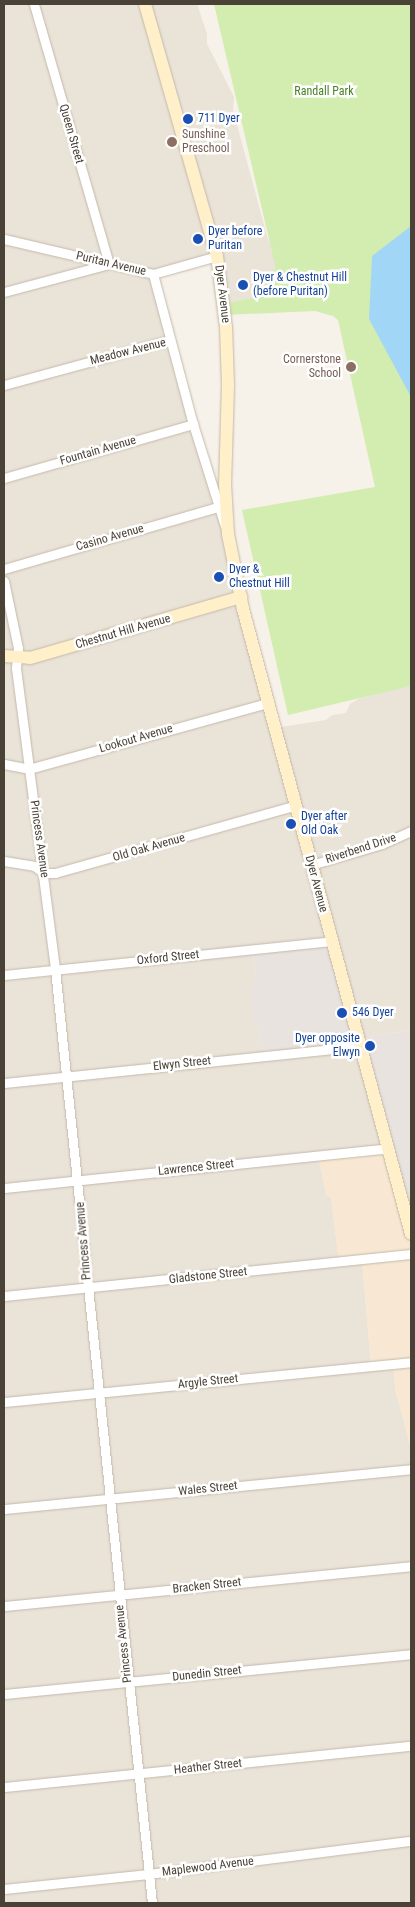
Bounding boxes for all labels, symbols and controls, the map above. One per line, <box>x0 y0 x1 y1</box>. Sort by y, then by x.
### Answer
park label: Randall Park <box>294 85 354 99</box>
street label: Queen Street <box>56 103 86 165</box>
place label: 711 Dyer <box>198 112 240 126</box>
marker: 711 Dyer <box>182 113 194 125</box>
place label: Sunshine Preschool <box>182 128 229 156</box>
marker: Sunshine Preschool <box>166 136 178 148</box>
place label: Dyer before Puritan <box>208 225 262 253</box>
marker: Dyer before Puritan <box>192 233 204 245</box>
street label: Puritan Avenue <box>75 249 147 279</box>
street label: Dyer Avenue <box>211 264 233 324</box>
place label: Dyer & Chestnut Hill (before Puritan) <box>253 271 347 299</box>
marker: Dyer & Chestnut Hill (before Puritan) <box>237 279 249 291</box>
street label: Meadow Avenue <box>89 336 167 368</box>
place label: Cornerstone School <box>283 353 341 381</box>
marker: Cornerstone School <box>345 361 357 373</box>
street label: Fountain Avenue <box>58 433 138 469</box>
street label: Casino Avenue <box>74 521 146 555</box>
place label: Dyer & Chestnut Hill <box>229 563 290 591</box>
marker: Dyer & Chestnut Hill <box>213 571 225 583</box>
street label: Chestnut Hill Avenue <box>74 612 172 652</box>
street label: Lookout Avenue <box>98 722 174 756</box>
street label: Princess Avenue <box>26 799 52 879</box>
place label: Dyer after Old Oak <box>301 810 347 838</box>
marker: Dyer after Old Oak <box>285 818 297 830</box>
street label: Old Oak Avenue <box>111 831 187 865</box>
street label: Riverbend Drive <box>324 831 398 867</box>
street label: Dyer Avenue <box>301 854 331 914</box>
street label: Oxford Street <box>136 948 200 968</box>
place label: 546 Dyer <box>352 1006 394 1020</box>
marker: 546 Dyer <box>336 1007 348 1019</box>
place label: Dyer opposite Elwyn <box>295 1032 360 1060</box>
marker: Dyer opposite Elwyn <box>364 1040 376 1052</box>
street label: Elwyn Street <box>152 1054 212 1074</box>
street label: Lawrence Street <box>157 1157 235 1179</box>
street label: Princess Avenue <box>73 1201 95 1281</box>
street label: Gladstone Street <box>168 1265 248 1287</box>
street label: Argyle Street <box>177 1372 239 1392</box>
street label: Wales Street <box>178 1479 238 1499</box>
street label: Bracken Street <box>172 1575 242 1597</box>
street label: Princess Avenue <box>113 1604 135 1684</box>
street label: Dunedin Street <box>172 1663 242 1685</box>
street label: Heather Street <box>173 1756 243 1778</box>
street label: Maplewood Avenue <box>161 1854 255 1880</box>

